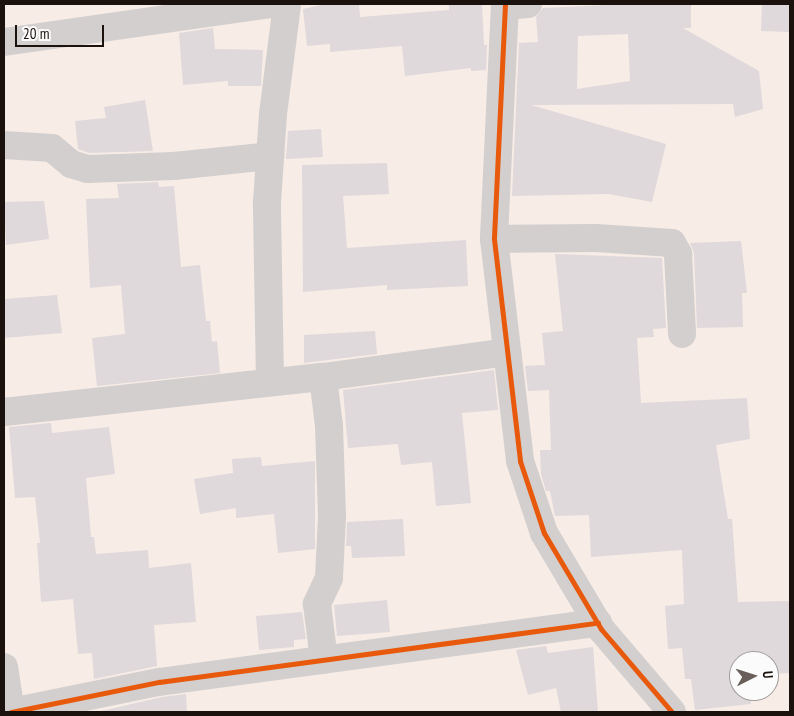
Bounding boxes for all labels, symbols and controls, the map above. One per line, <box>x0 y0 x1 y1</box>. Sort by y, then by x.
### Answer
scale bar <box>18 15 106 47</box>
text: 20 m <box>23 24 49 43</box>
north arrow <box>729 651 779 701</box>
text: U <box>759 670 777 679</box>

